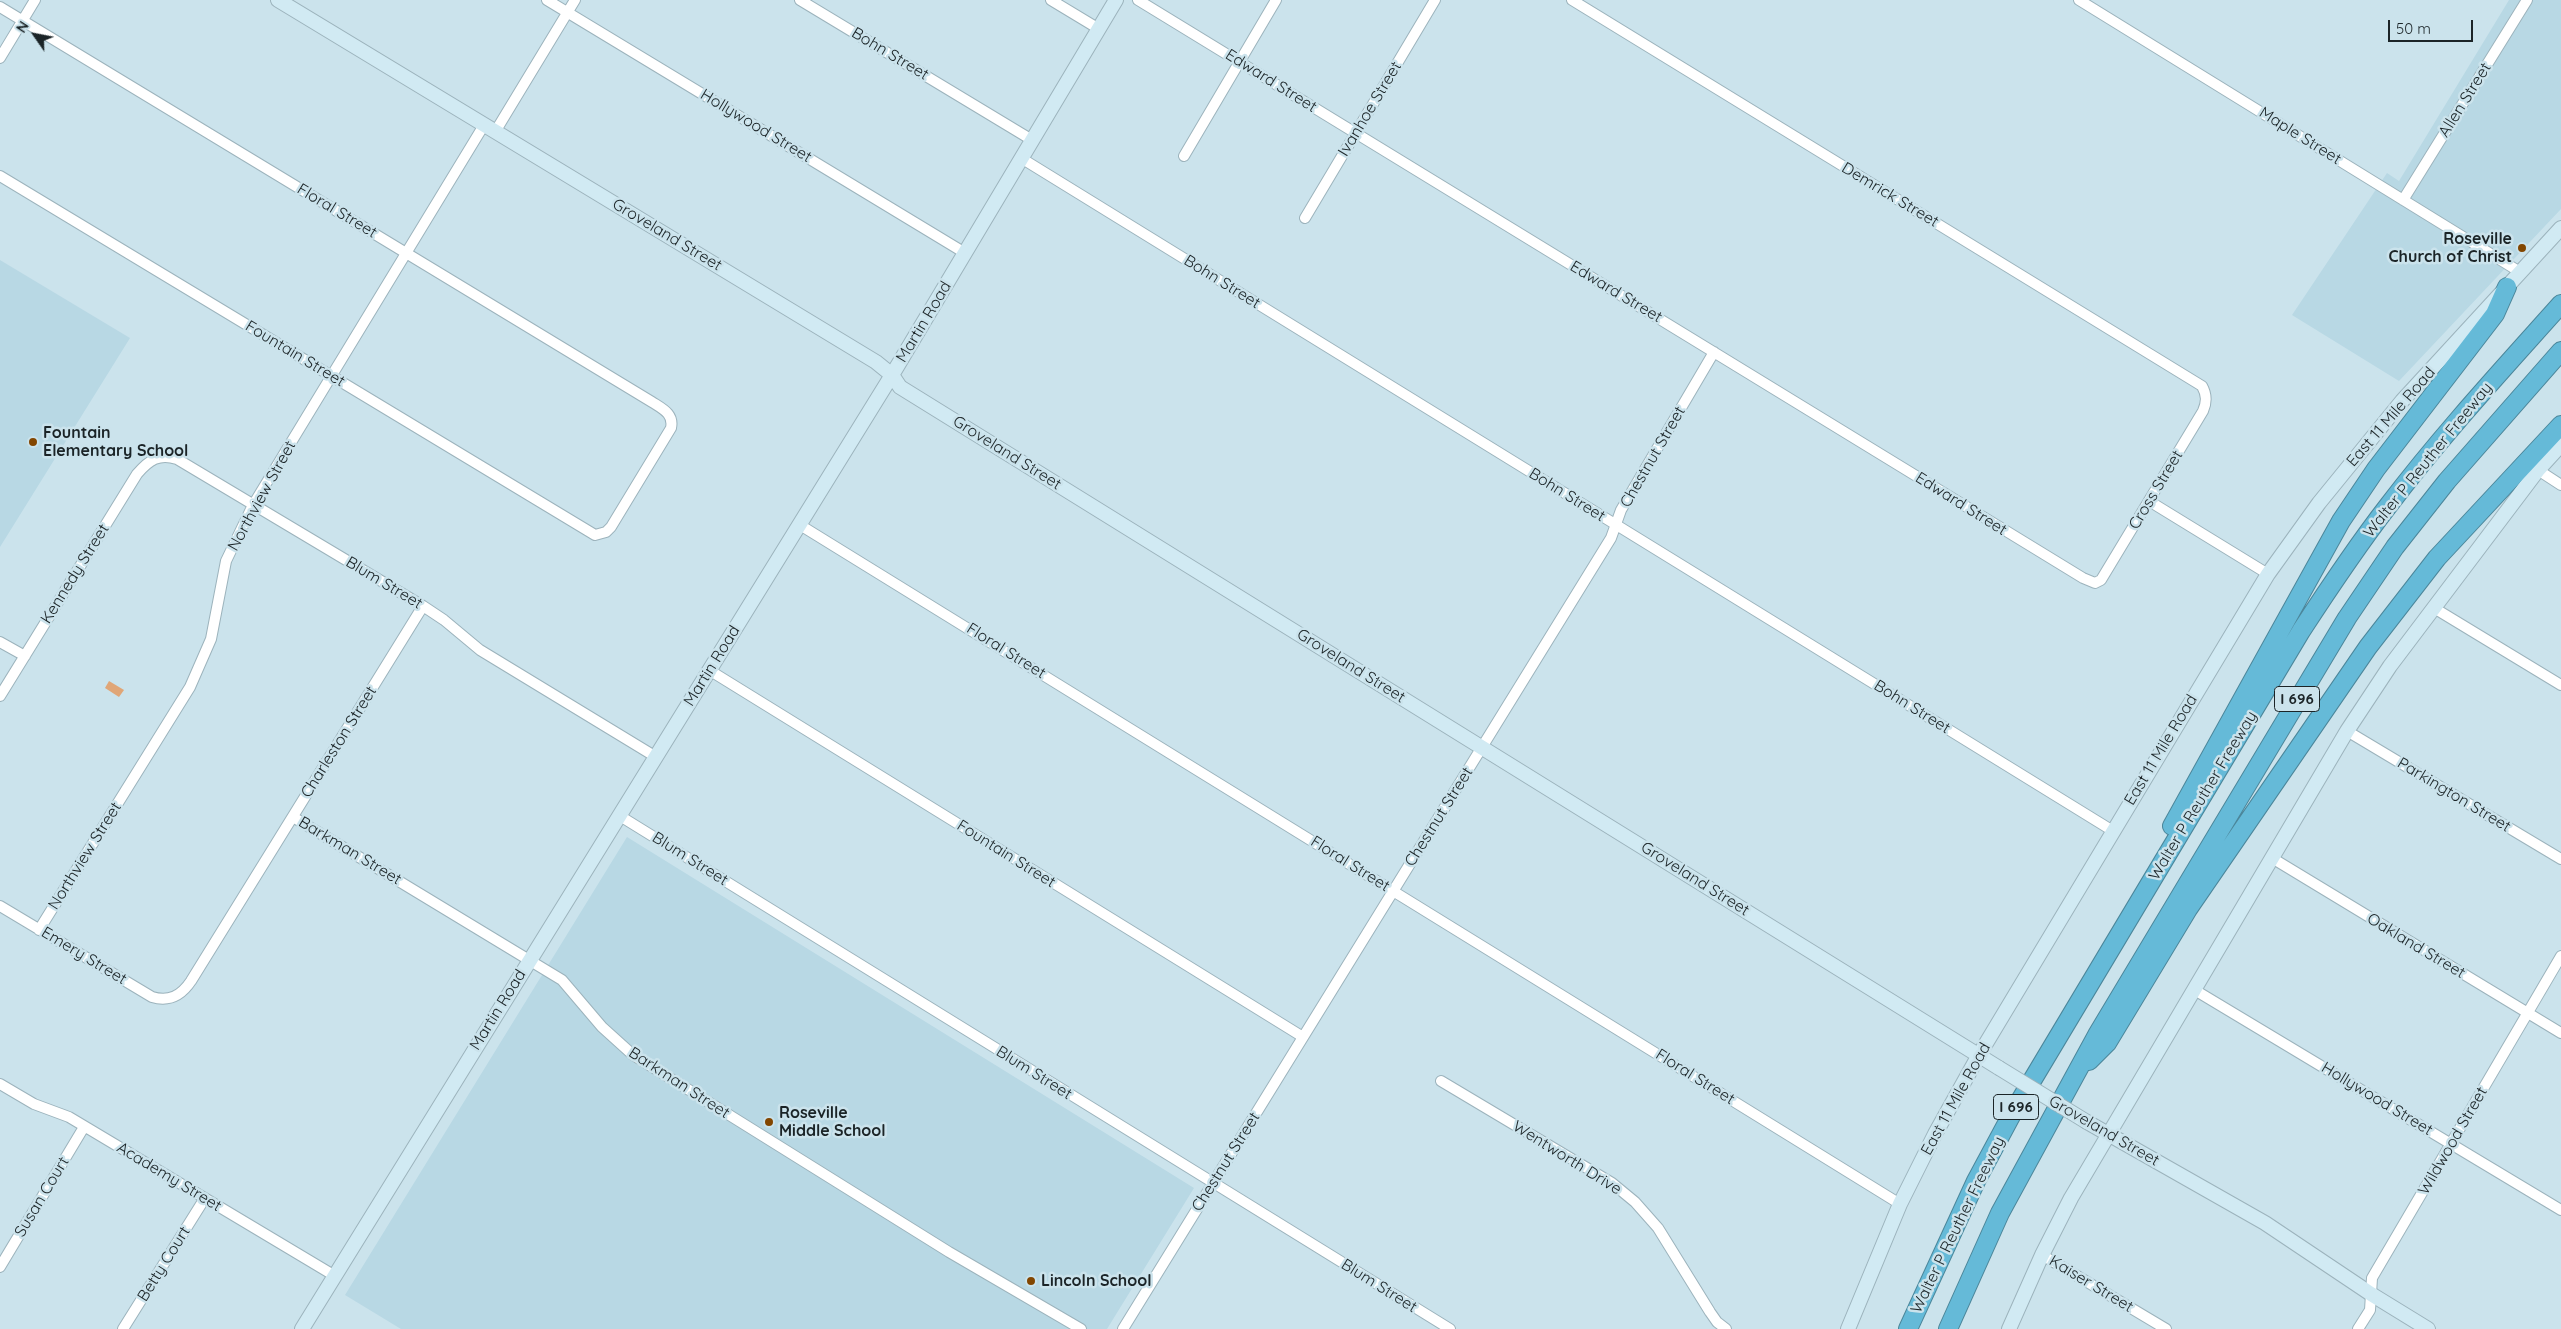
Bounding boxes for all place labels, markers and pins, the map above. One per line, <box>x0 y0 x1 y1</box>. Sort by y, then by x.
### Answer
place label: Roseville Church of Christ <box>2389 229 2512 267</box>
marker: Roseville Church of Christ <box>2516 242 2528 254</box>
place label: Fountain Elementary School <box>43 423 188 461</box>
marker: Fountain Elementary School <box>27 436 39 448</box>
place label: Roseville Middle School <box>779 1103 886 1141</box>
marker: Roseville Middle School <box>763 1116 775 1128</box>
place label: Lincoln School <box>1041 1271 1151 1291</box>
marker: Lincoln School <box>1025 1275 1037 1287</box>

